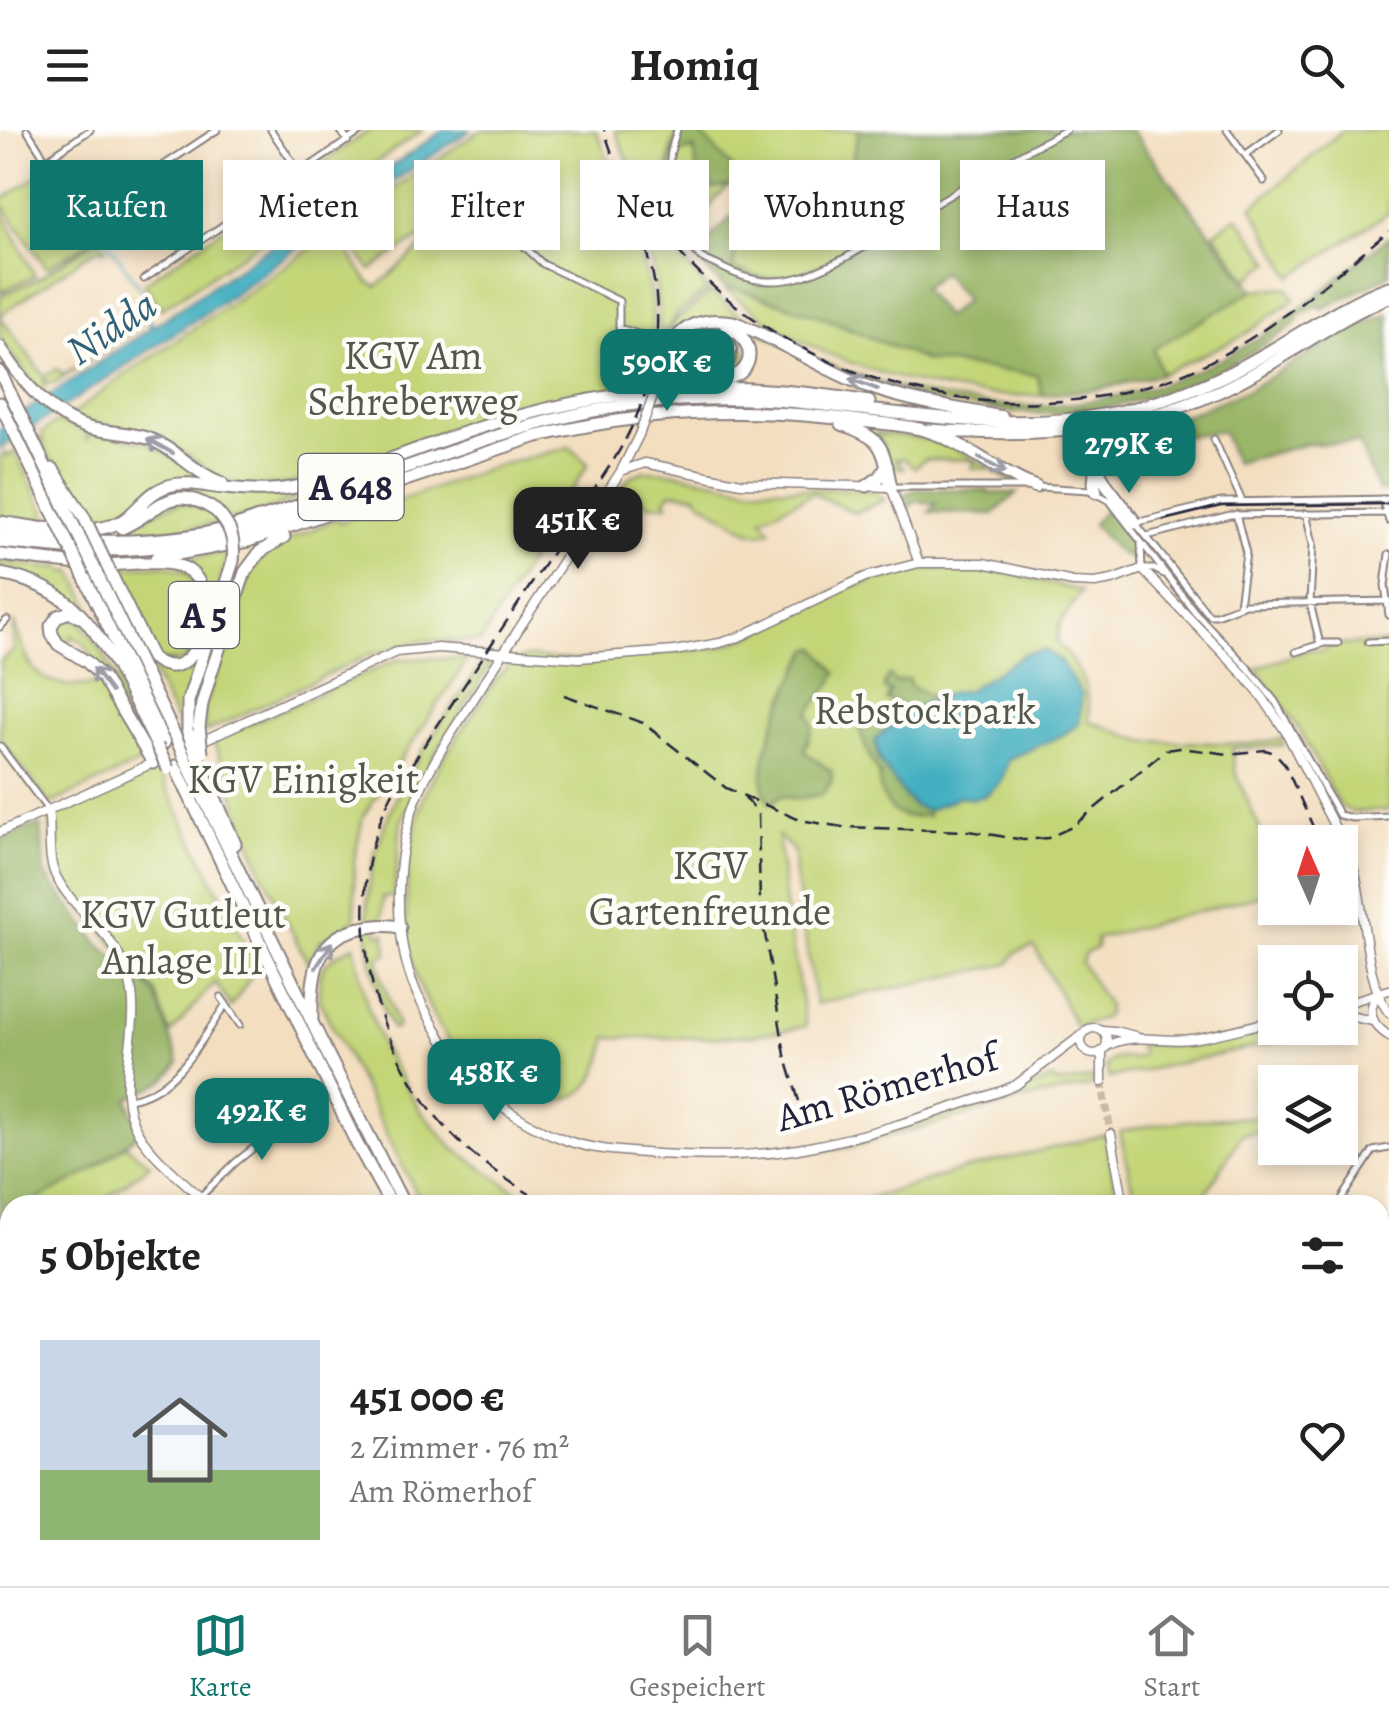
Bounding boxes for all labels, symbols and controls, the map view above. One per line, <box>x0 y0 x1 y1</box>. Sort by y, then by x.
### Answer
text: Homiq <box>629 34 760 96</box>
icon: menu <box>40 38 95 93</box>
icon: search <box>1294 38 1349 93</box>
chip: Kaufen <box>30 160 203 250</box>
chip: Mieten <box>223 160 394 250</box>
chip: Filter <box>414 160 560 250</box>
chip: Neu <box>580 160 709 250</box>
chip: Wohnung <box>729 160 940 250</box>
chip: Haus <box>960 160 1105 250</box>
water label: Nidda <box>54 276 168 378</box>
park label: KGV Am Schreberweg <box>308 328 518 429</box>
pin: 590K € <box>586 329 748 414</box>
text: 590K € <box>622 339 712 383</box>
one-way arrow <box>850 374 880 392</box>
pin: 279K € <box>1048 411 1210 496</box>
text: 279K € <box>1085 421 1173 465</box>
one-way arrow <box>146 436 175 455</box>
road number: A 648 <box>298 454 404 520</box>
one-way arrow <box>977 455 1007 475</box>
pin: 451K € <box>497 487 659 572</box>
text: 451K € <box>535 497 621 541</box>
road number: A 5 <box>169 582 239 648</box>
one-way arrow <box>92 667 113 694</box>
park label: Rebstockpark <box>814 683 1036 738</box>
park label: KGV Einigkeit <box>187 752 419 807</box>
north arrow <box>1258 825 1358 925</box>
map controls <box>1258 825 1358 1165</box>
park label: KGV Gartenfreunde <box>589 838 831 939</box>
park label: KGV Gutleut Anlage III <box>80 887 286 988</box>
one-way arrow <box>314 942 334 970</box>
button: locate <box>1258 945 1358 1045</box>
street label: Am Römerhof <box>769 1028 1010 1145</box>
pin: 458K € <box>413 1039 575 1124</box>
text: 458K € <box>449 1049 539 1093</box>
button: layers <box>1258 1065 1358 1165</box>
pin: 492K € <box>181 1078 343 1163</box>
text: 492K € <box>217 1088 307 1132</box>
text: 5 Objekte <box>40 1227 201 1284</box>
icon: filters <box>1295 1228 1350 1283</box>
text: 451 000 € <box>350 1368 505 1425</box>
icon: home <box>120 1380 240 1500</box>
icon: heart <box>1295 1413 1350 1468</box>
text: 2 Zimmer · 76 m² <box>350 1425 569 1469</box>
text: Am Römerhof <box>350 1469 532 1513</box>
tab: Karte <box>189 1608 252 1706</box>
tab: Gespeichert <box>629 1608 766 1706</box>
tab: Start <box>1143 1608 1200 1706</box>

